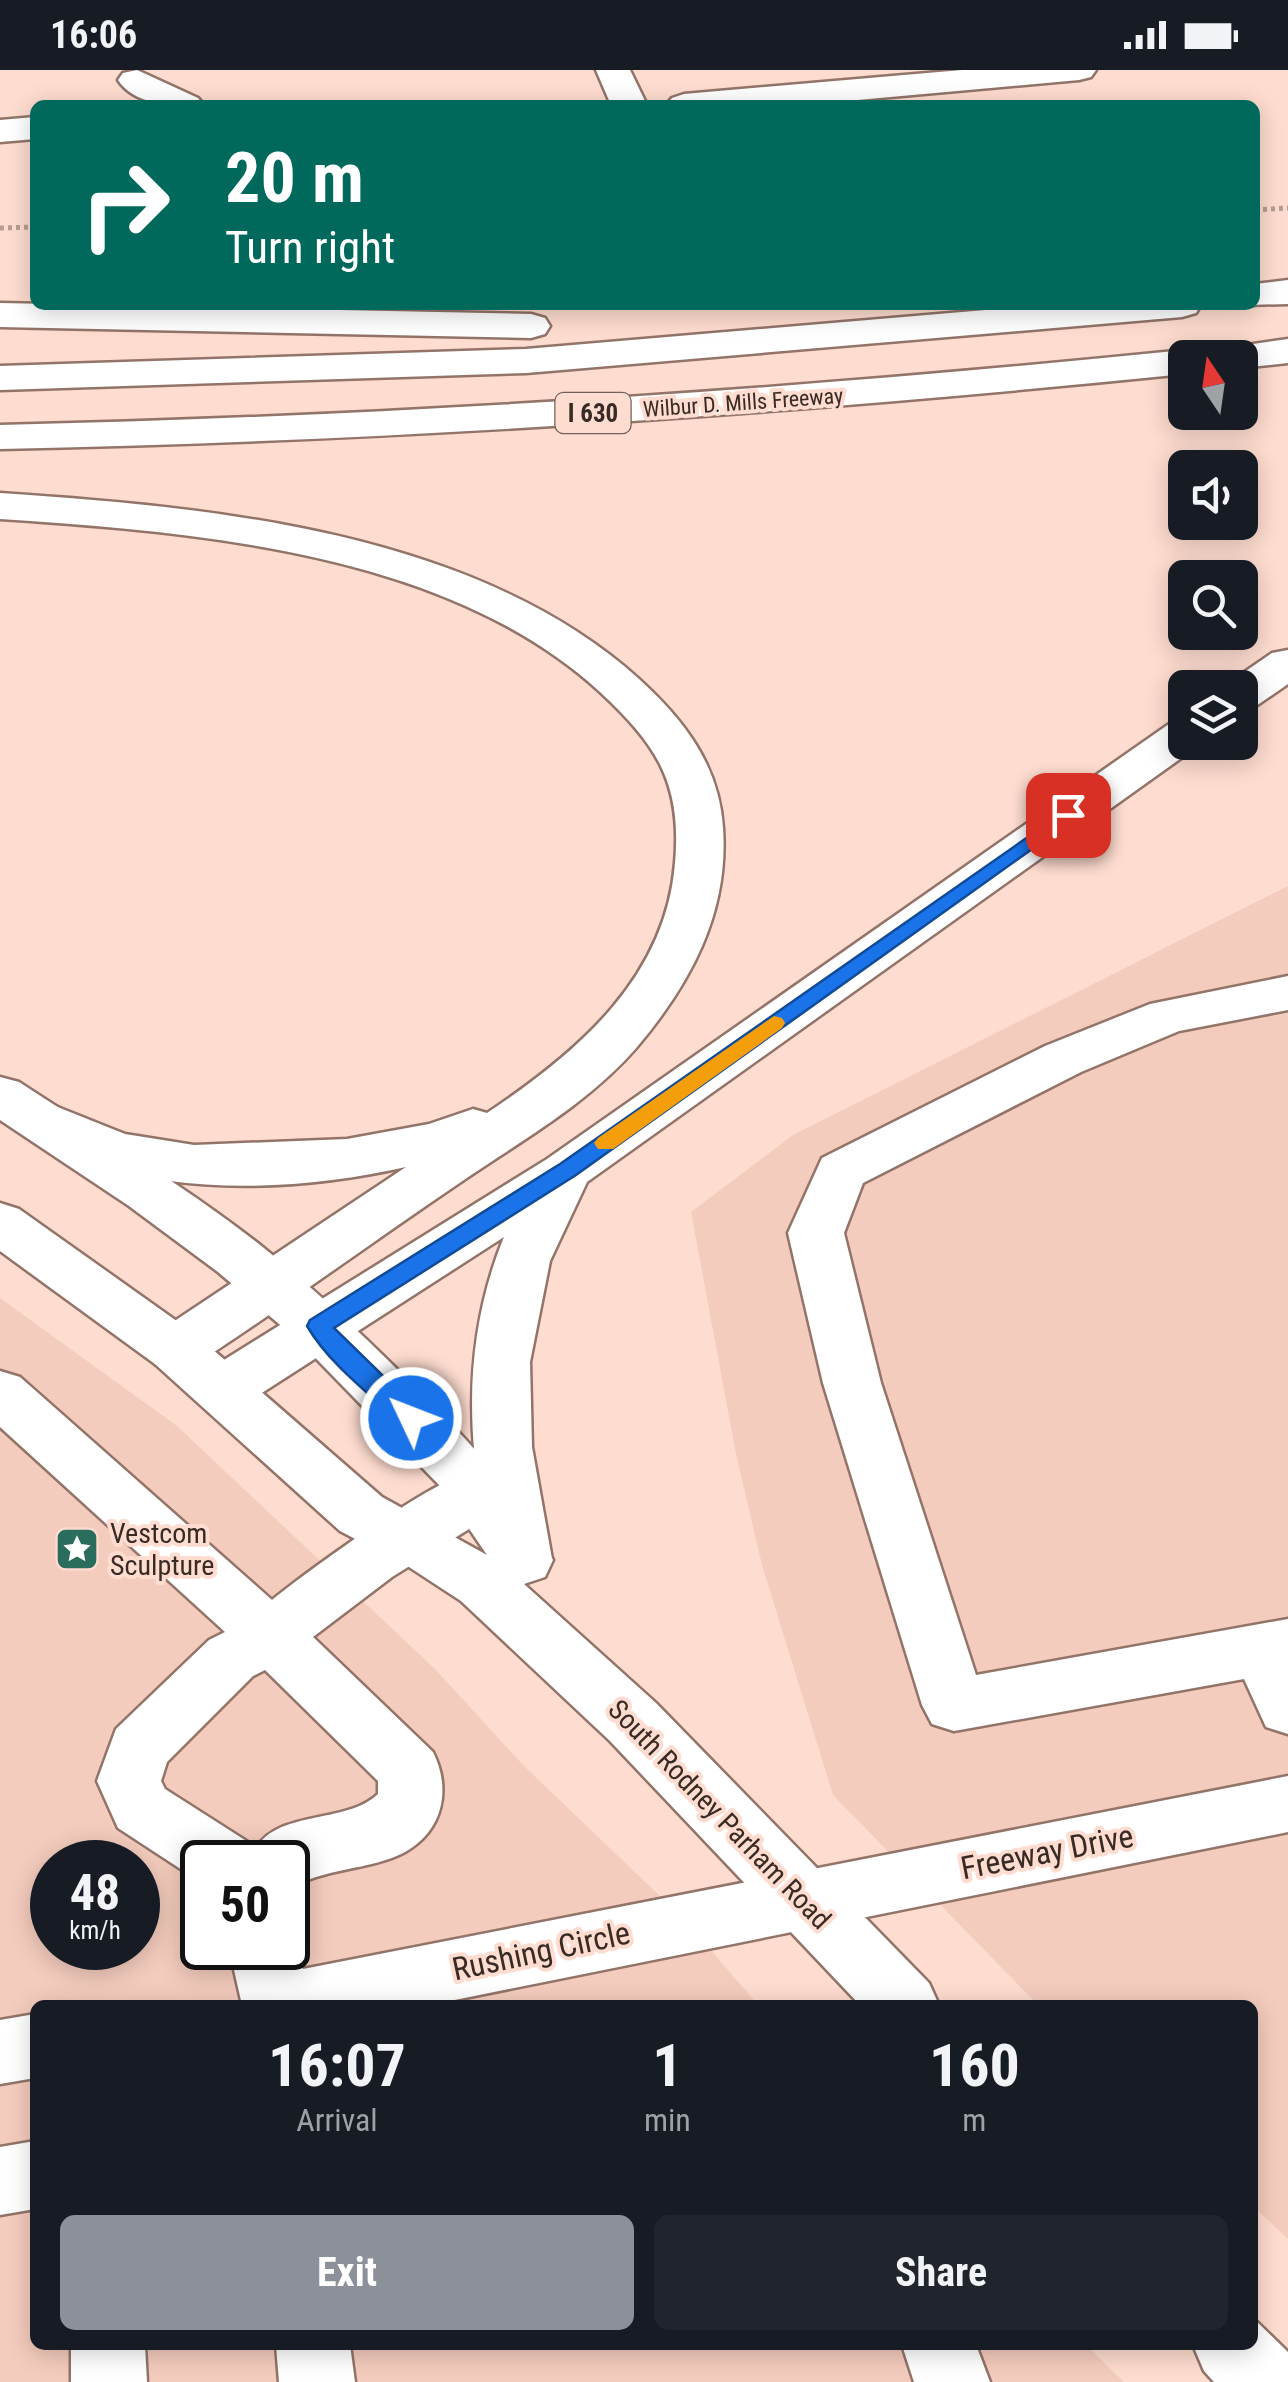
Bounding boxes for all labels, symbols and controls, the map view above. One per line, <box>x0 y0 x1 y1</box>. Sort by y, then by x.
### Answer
text: 16:06 <box>50 13 137 57</box>
text: 20 m <box>225 137 364 219</box>
icon: right <box>60 140 190 270</box>
text: Turn right <box>225 221 395 274</box>
north arrow <box>1168 340 1258 430</box>
map controls <box>1168 340 1258 760</box>
street label: Wilbur D. Mills Freeway <box>642 383 844 422</box>
road number: I 630 <box>556 393 630 433</box>
button: sound <box>1168 450 1258 540</box>
button: search <box>1168 560 1258 650</box>
button: layers <box>1168 670 1258 760</box>
pin <box>1026 773 1111 858</box>
icon: arrive <box>1041 788 1096 843</box>
position arrow <box>359 1366 463 1470</box>
place label: Vestcom Sculpture <box>110 1517 214 1582</box>
place icon: Vestcom Sculpture <box>54 1526 100 1572</box>
street label: South Rodney Parham Road <box>602 1693 838 1936</box>
street label: Freeway Drive <box>958 1817 1136 1887</box>
speed limit sign: 50 <box>180 1840 310 1970</box>
text: 48 <box>70 1864 120 1922</box>
street label: Rushing Circle <box>449 1914 633 1988</box>
text: km/h <box>69 1916 121 1945</box>
text: 16:07 <box>268 2030 406 2101</box>
text: 1 <box>652 2030 683 2101</box>
text: 160 <box>929 2030 1020 2101</box>
text: Arrival <box>296 2101 378 2139</box>
text: min <box>644 2101 691 2139</box>
text: m <box>962 2101 986 2139</box>
button: Exit <box>60 2215 634 2330</box>
button: Share <box>654 2215 1228 2330</box>

